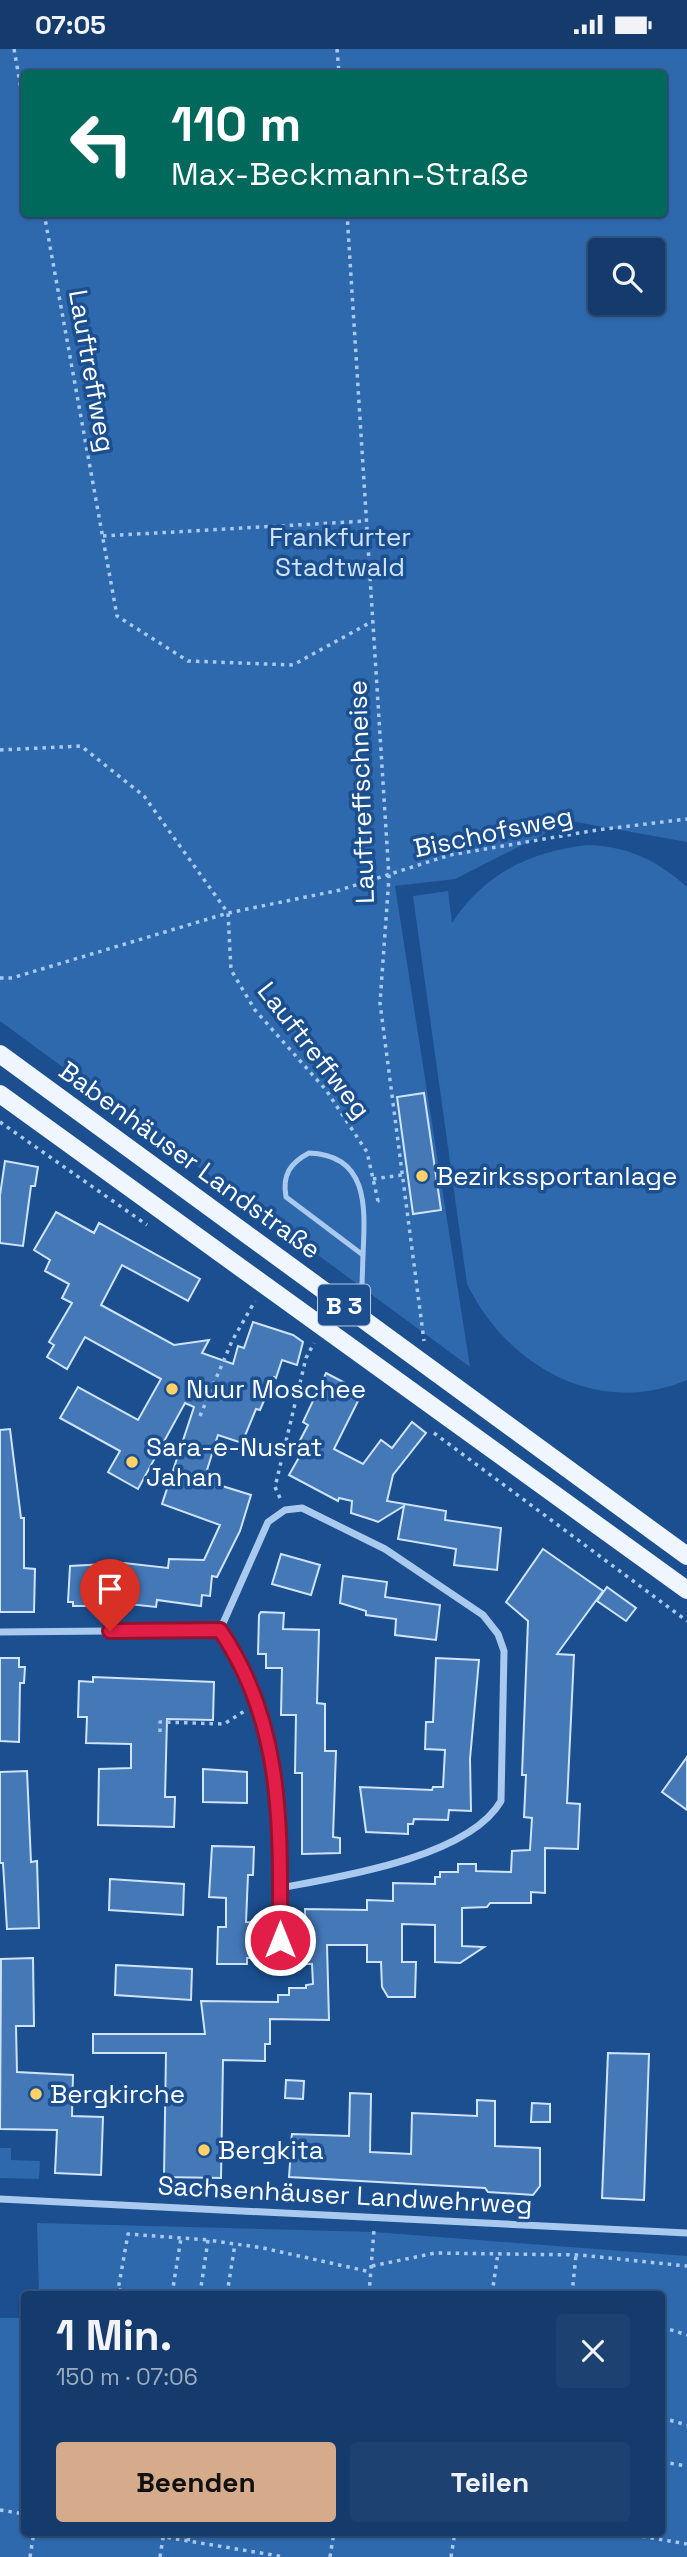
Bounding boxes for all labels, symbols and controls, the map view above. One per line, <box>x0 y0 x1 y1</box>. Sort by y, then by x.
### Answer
text: 07:05 <box>35 8 106 42</box>
text: 110 m <box>171 93 301 155</box>
icon: left <box>56 98 147 189</box>
text: Max-Beckmann-Straße <box>171 154 529 194</box>
map controls <box>588 238 665 315</box>
button: search <box>588 238 665 315</box>
street label: Lauftreffweg <box>61 287 123 455</box>
park label: Frankfurter Stadtwald <box>269 520 411 584</box>
street label: Lauftreffschneise <box>340 680 382 904</box>
street label: Bischofsweg <box>410 799 576 865</box>
street label: Lauftreffweg <box>250 975 378 1125</box>
street label: Babenhäuser Landstraße <box>52 1054 328 1266</box>
place label: Bezirkssportanlage <box>436 1159 677 1193</box>
marker: Bezirkssportanlage <box>414 1168 430 1184</box>
road number: B 3 <box>318 1285 370 1325</box>
place label: Nuur Moschee <box>186 1372 366 1406</box>
marker: Nuur Moschee <box>164 1381 180 1397</box>
place label: Sara-e-Nusrat Jahan <box>146 1430 322 1494</box>
marker: Sara-e-Nusrat Jahan <box>124 1454 140 1470</box>
pin <box>80 1559 140 1631</box>
icon: arrive <box>91 1570 129 1608</box>
position arrow <box>243 1903 317 1977</box>
place label: Bergkirche <box>50 2077 185 2111</box>
marker: Bergkirche <box>28 2086 44 2102</box>
place label: Bergkita <box>218 2133 324 2167</box>
marker: Bergkita <box>196 2142 212 2158</box>
street label: Sachsenhäuser Landwehrweg <box>157 2168 533 2222</box>
text: 1 Min. <box>56 2309 172 2362</box>
button: close <box>556 2314 630 2388</box>
text: 150 m · 07:06 <box>56 2362 198 2392</box>
button: Beenden <box>56 2442 336 2522</box>
button: Teilen <box>350 2442 630 2522</box>

